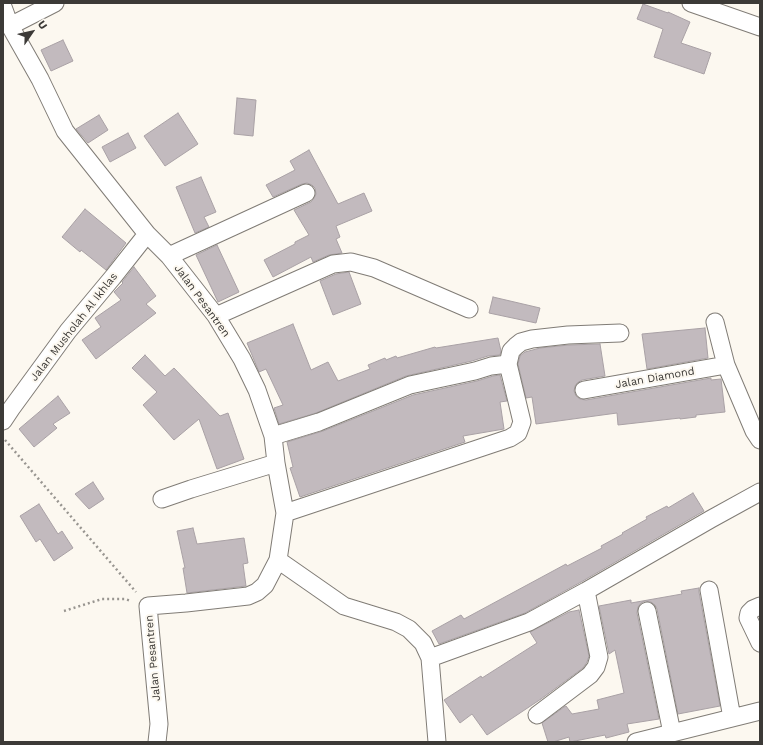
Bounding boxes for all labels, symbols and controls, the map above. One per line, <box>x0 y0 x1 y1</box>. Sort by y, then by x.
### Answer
north arrow <box>12 12 52 52</box>
text: U <box>35 18 50 32</box>
street label: Jalan Pesantren <box>171 262 233 340</box>
street label: Jalan Musholah Al Ikhlas <box>28 270 120 384</box>
street label: Jalan Diamond <box>614 365 696 391</box>
street label: Jalan Pesantren <box>143 614 163 702</box>

